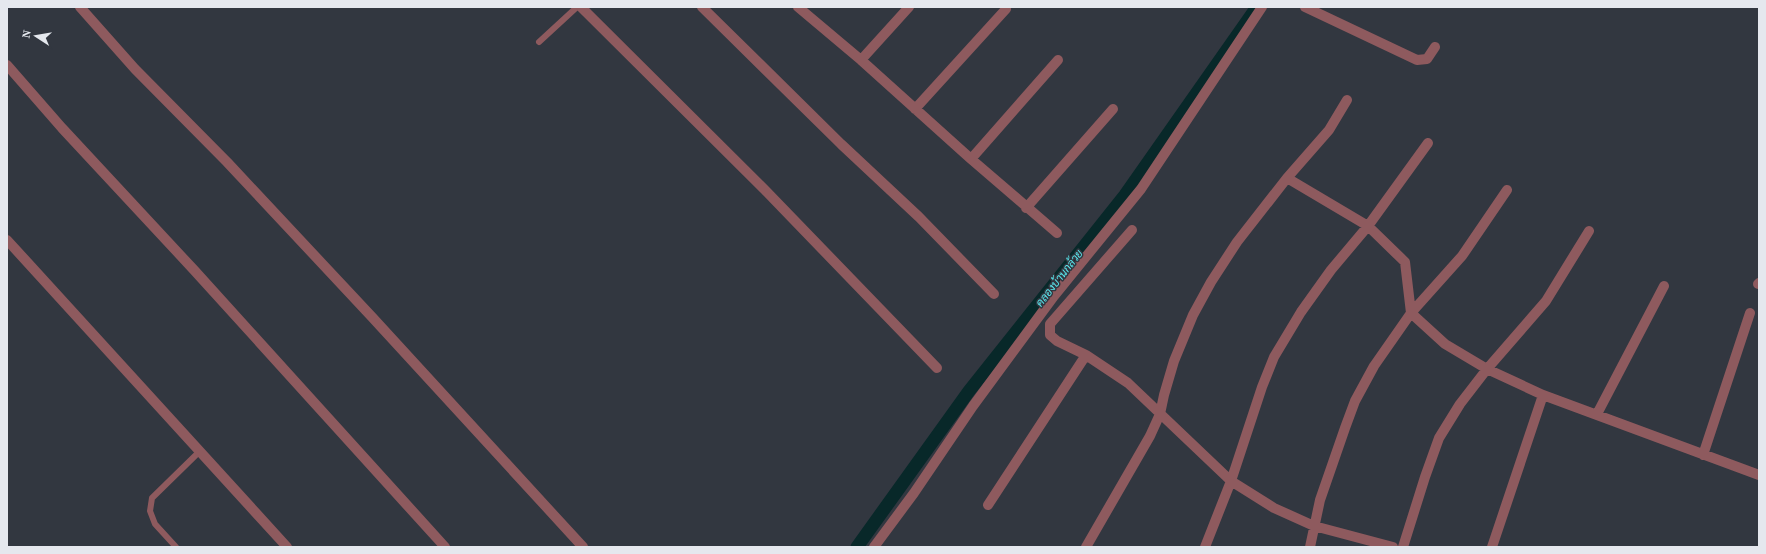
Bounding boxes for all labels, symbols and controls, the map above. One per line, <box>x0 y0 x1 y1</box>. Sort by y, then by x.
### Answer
north arrow <box>16 16 56 56</box>
text: N <box>19 29 35 40</box>
water label: คลองบ้านกล้วย <box>1032 246 1087 310</box>

